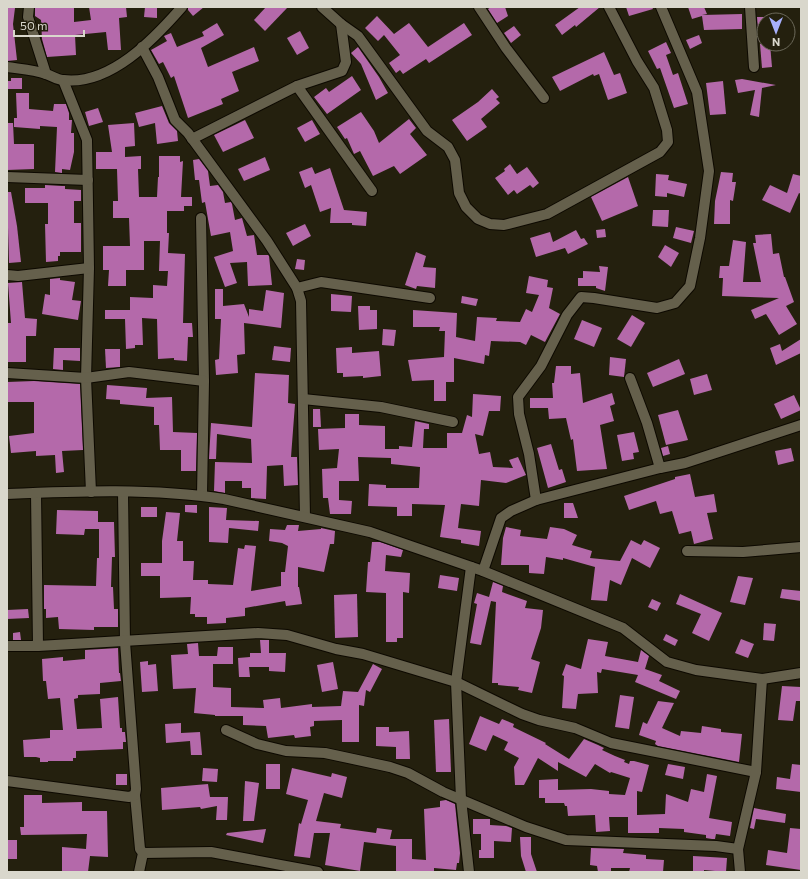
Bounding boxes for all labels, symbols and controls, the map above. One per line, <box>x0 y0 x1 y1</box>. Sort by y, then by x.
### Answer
scale bar <box>14 12 84 38</box>
north arrow <box>756 12 796 52</box>
text: 50 m <box>20 18 48 32</box>
text: N <box>772 36 780 49</box>

